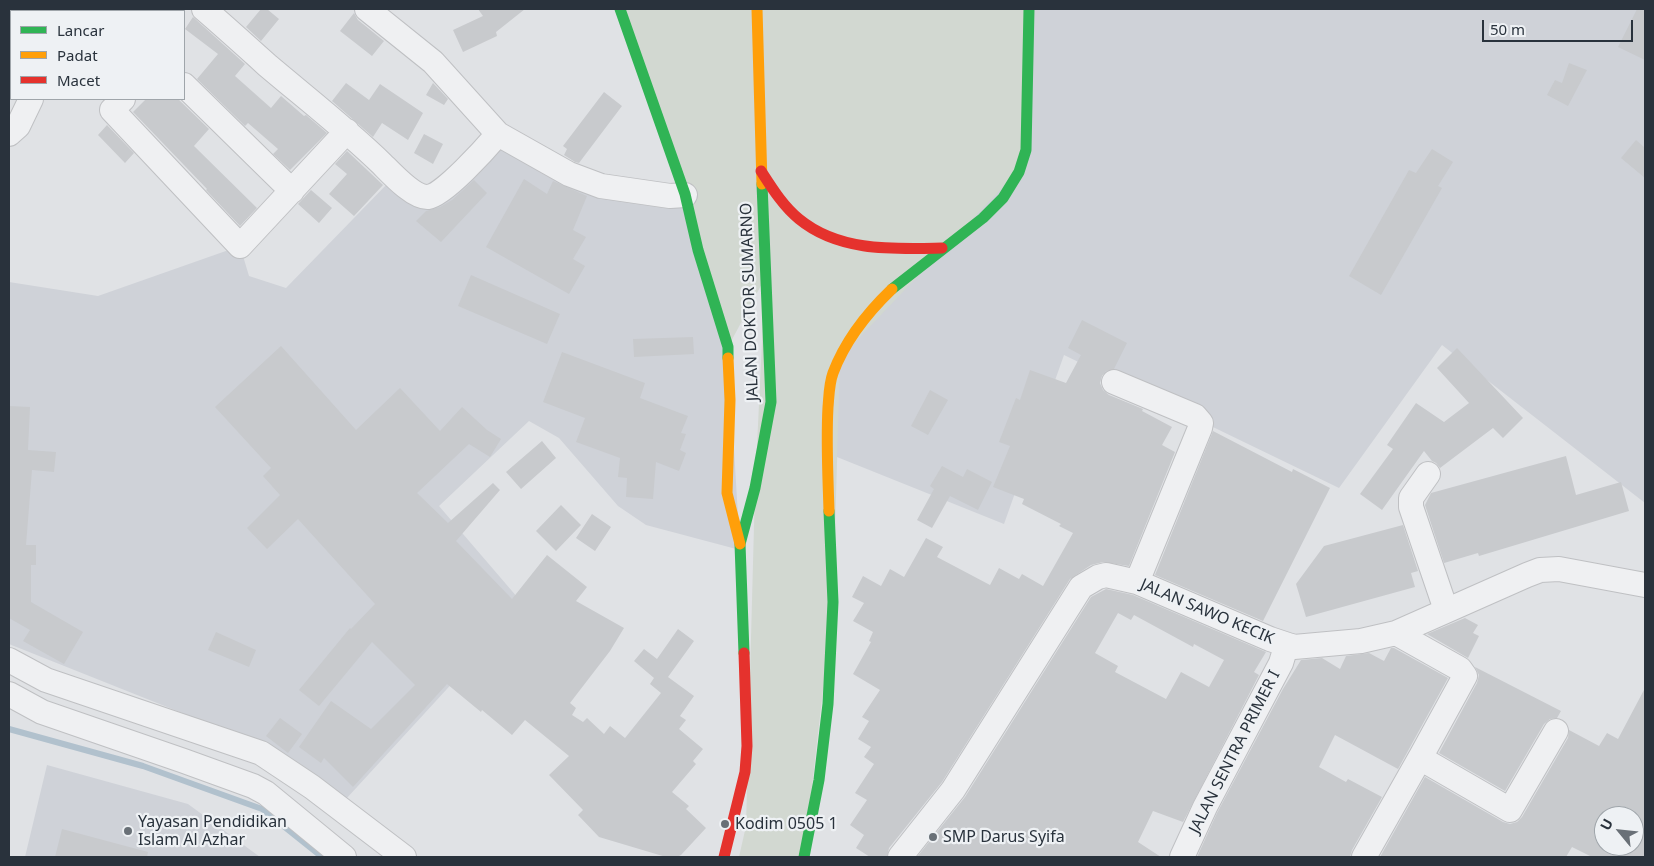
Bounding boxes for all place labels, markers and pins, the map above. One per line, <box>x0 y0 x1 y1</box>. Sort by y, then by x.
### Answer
place label: Yayasan Pendidikan Islam Al Azhar <box>138 812 287 850</box>
place label: Kodim 0505 1 <box>735 814 838 834</box>
marker: Kodim 0505 1 <box>719 818 731 830</box>
marker: Yayasan Pendidikan Islam Al Azhar <box>122 825 134 837</box>
place label: SMP Darus Syifa <box>943 827 1065 847</box>
marker: SMP Darus Syifa <box>927 831 939 843</box>

